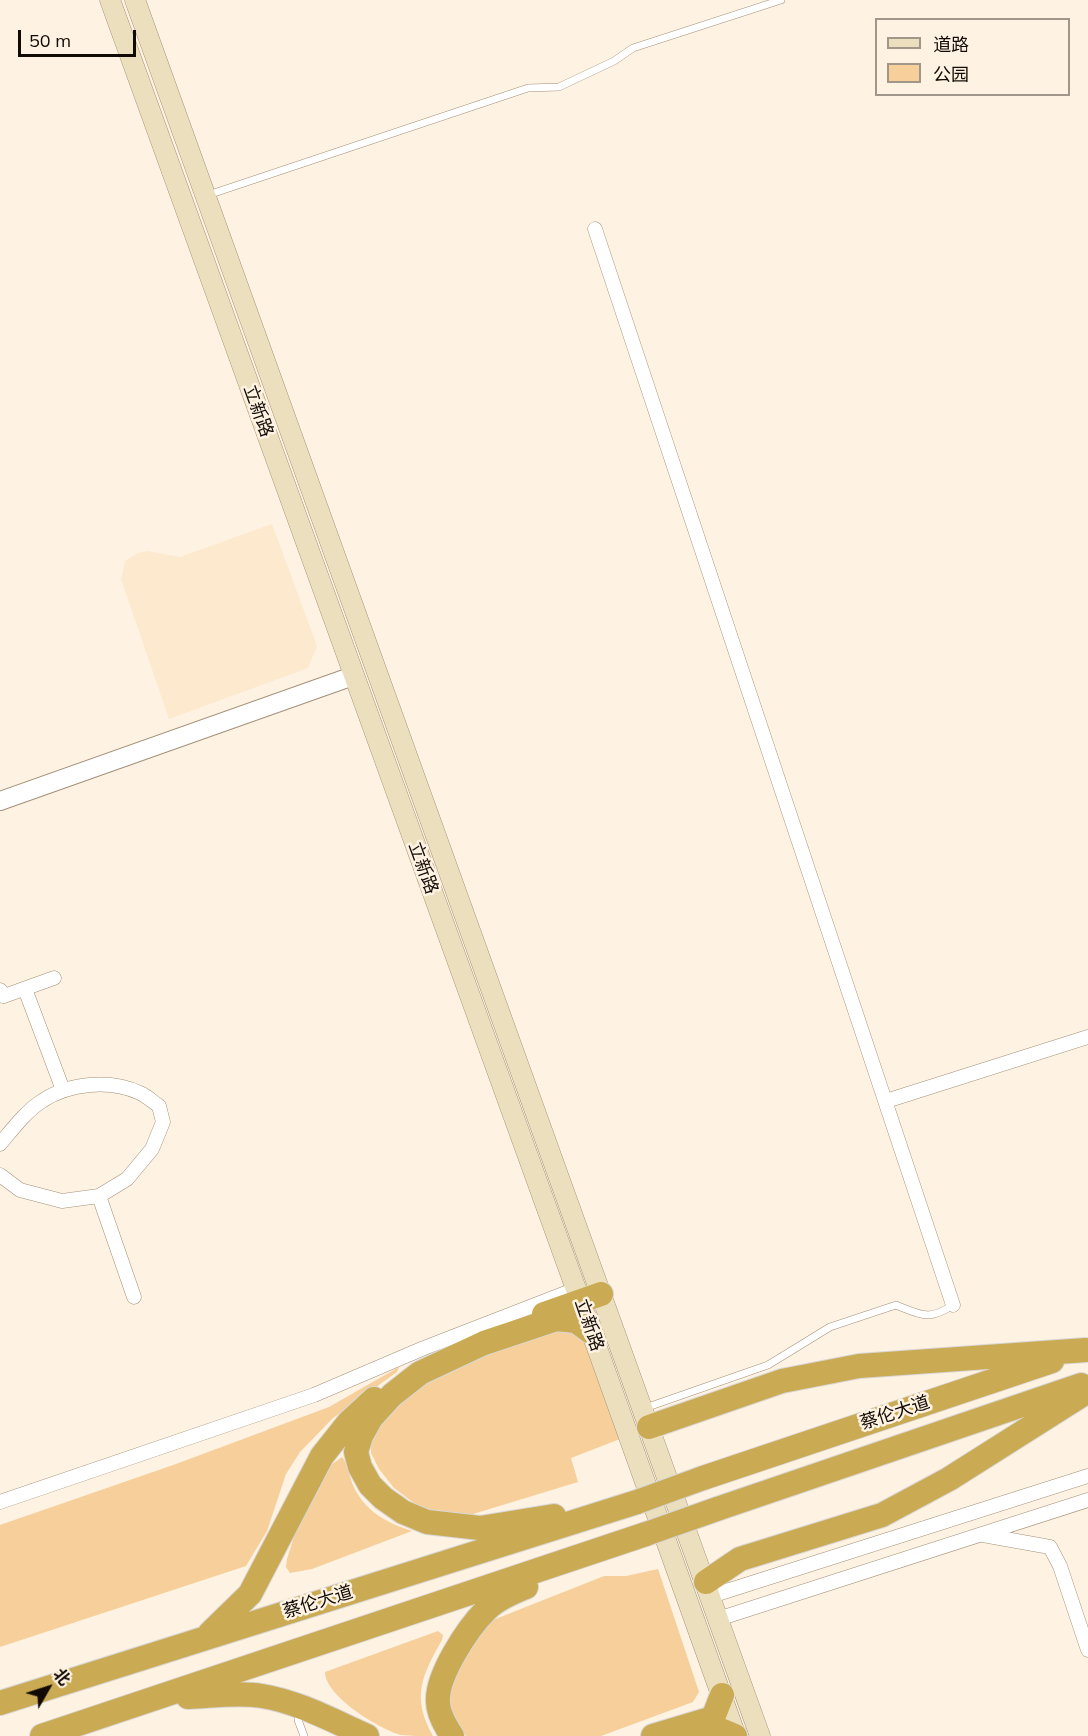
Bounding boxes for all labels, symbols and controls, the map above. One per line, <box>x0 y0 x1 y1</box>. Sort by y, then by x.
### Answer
scale bar <box>21 18 140 56</box>
legend <box>875 18 1070 96</box>
text: 50 m <box>29 29 71 52</box>
text: 道路 <box>933 33 969 56</box>
text: 公园 <box>933 63 969 86</box>
street label: 立新路 <box>239 382 277 440</box>
street label: 立新路 <box>404 839 442 897</box>
street label: 立新路 <box>570 1296 608 1354</box>
street label: 蔡伦大道 <box>857 1392 933 1434</box>
street label: 蔡伦大道 <box>280 1581 356 1623</box>
north arrow <box>18 1658 78 1718</box>
text: 北 <box>49 1664 75 1689</box>

